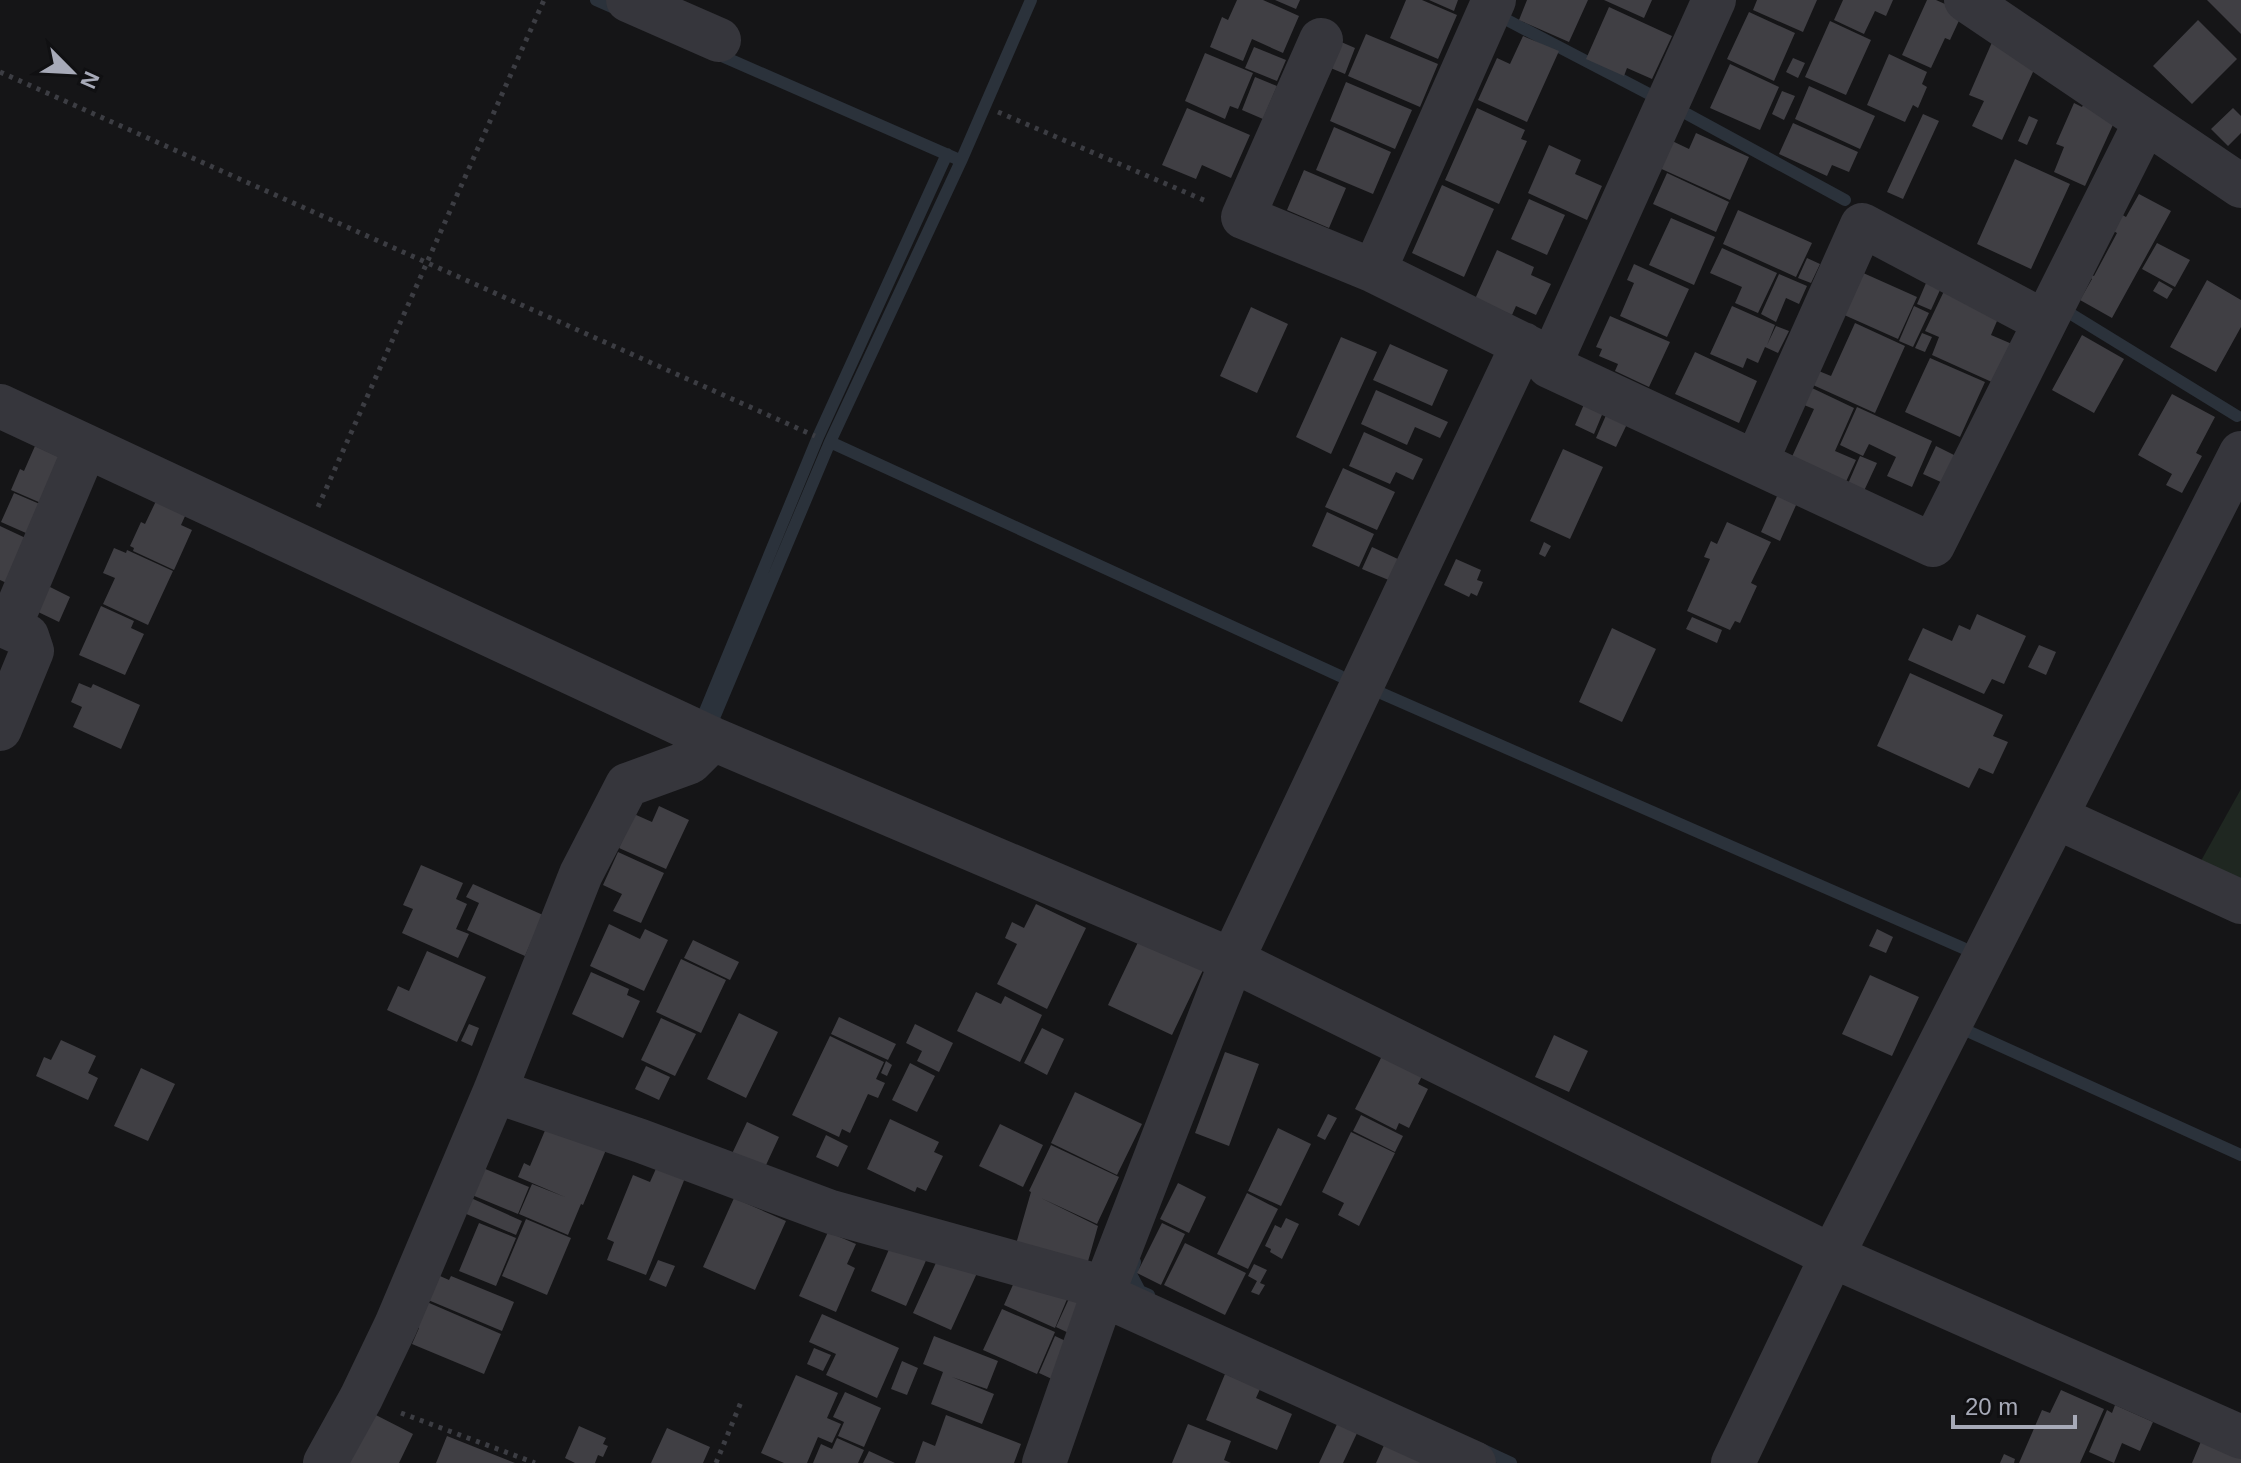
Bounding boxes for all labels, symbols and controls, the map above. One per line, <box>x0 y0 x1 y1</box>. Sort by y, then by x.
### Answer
north arrow <box>32 32 112 112</box>
text: N <box>75 68 104 92</box>
scale bar <box>1953 1379 2075 1429</box>
text: 20 m <box>1965 1393 2018 1420</box>

